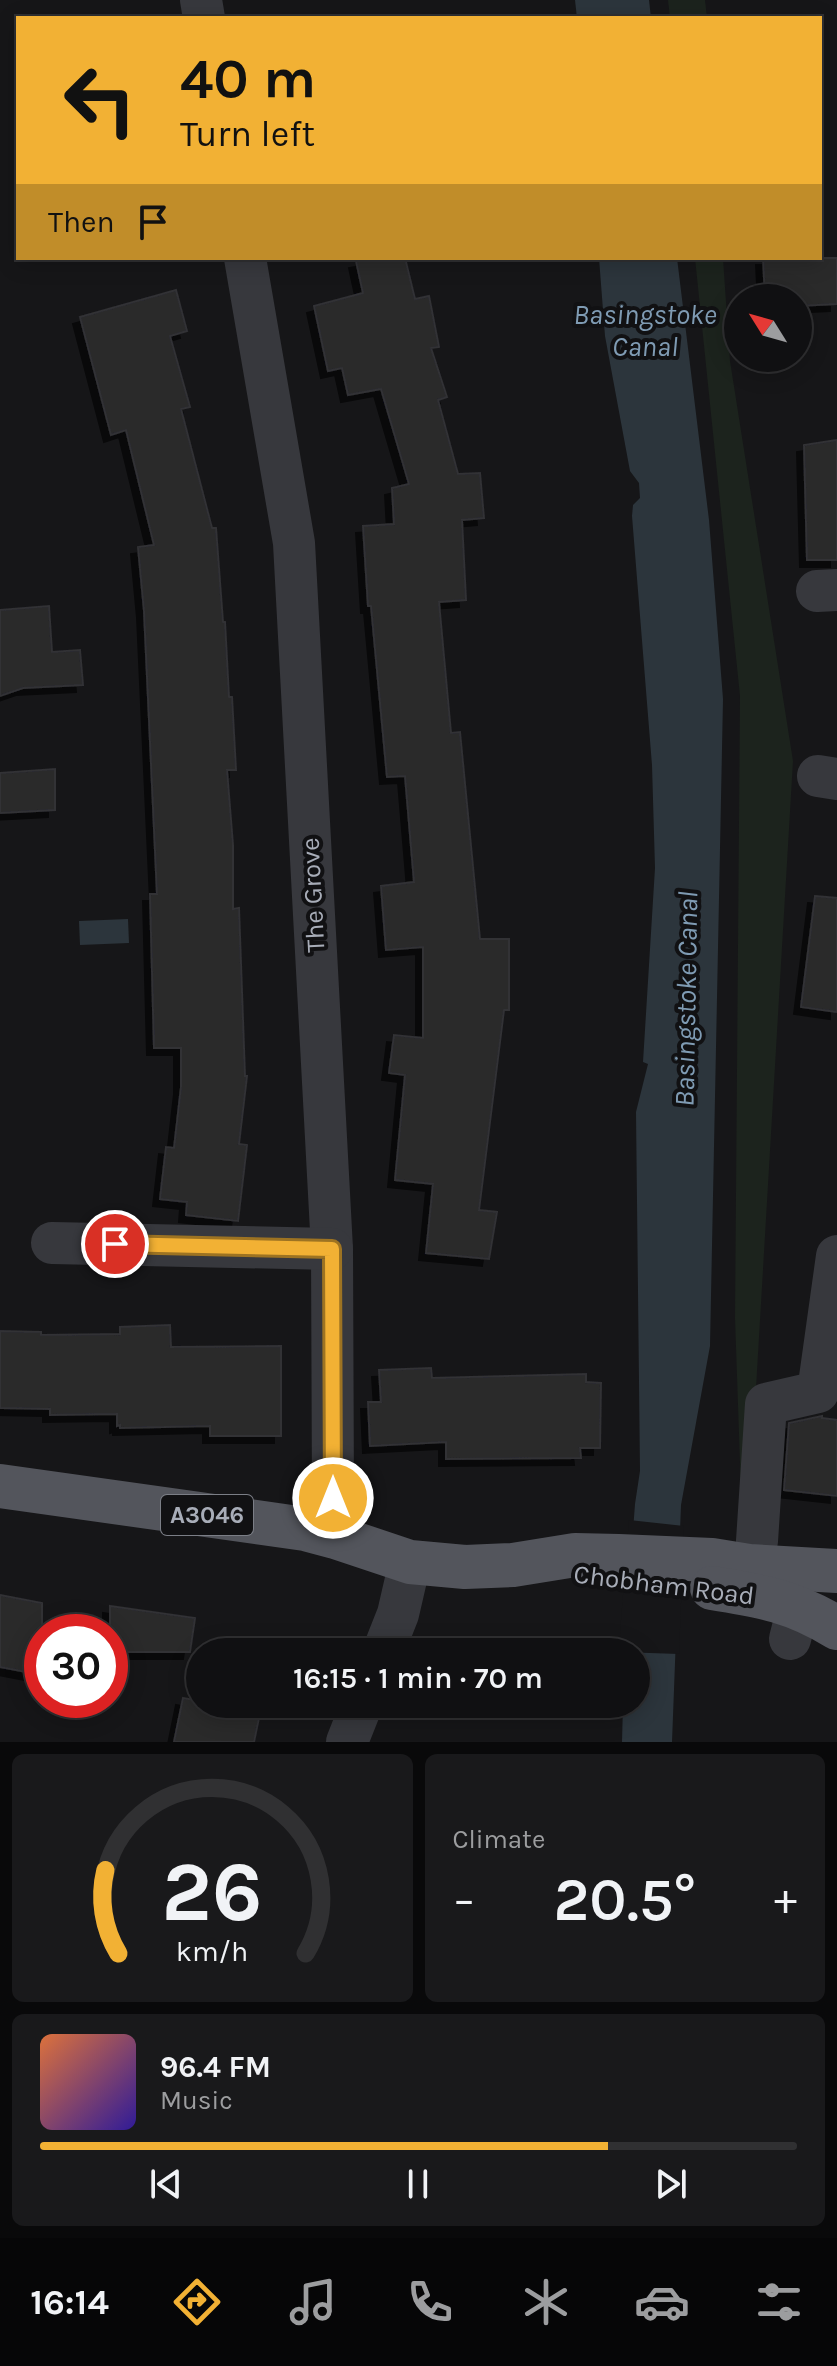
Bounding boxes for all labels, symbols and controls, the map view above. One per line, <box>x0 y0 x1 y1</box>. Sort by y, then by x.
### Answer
text: 40 m <box>180 46 316 111</box>
icon: left <box>48 48 152 152</box>
text: Turn left <box>180 113 315 155</box>
icon: arrive <box>131 200 175 244</box>
text: Then <box>48 204 115 240</box>
north arrow <box>724 284 812 372</box>
map controls <box>724 284 812 372</box>
water label: Basingstoke Canal <box>573 298 717 363</box>
street label: The Grove <box>295 837 331 953</box>
water label: Basingstoke Canal <box>668 891 704 1107</box>
pin <box>81 1210 149 1278</box>
icon: arrive <box>93 1222 137 1266</box>
position arrow <box>291 1456 375 1540</box>
road number: A3046 <box>161 1495 253 1535</box>
street label: Chobham Road <box>572 1559 756 1611</box>
speed limit sign: 30 <box>24 1614 128 1718</box>
text: 16:15 · 1 min · 70 m <box>293 1660 543 1696</box>
text: Climate <box>453 1824 545 1855</box>
text: 26 <box>162 1844 263 1941</box>
text: 20.5° <box>553 1865 696 1935</box>
text: − <box>453 1874 476 1925</box>
text: + <box>774 1874 797 1925</box>
text: km/h <box>176 1935 248 1968</box>
text: 96.4 FM <box>160 2049 271 2085</box>
text: Music <box>160 2085 233 2116</box>
icon: previous <box>144 2162 188 2206</box>
icon: pause <box>396 2162 440 2206</box>
icon: next <box>649 2162 693 2206</box>
icon: directions <box>169 2274 225 2330</box>
icon: music <box>285 2274 341 2330</box>
icon: phone <box>402 2274 458 2330</box>
icon: climate <box>518 2274 574 2330</box>
icon: car <box>634 2274 690 2330</box>
icon: filters <box>751 2274 807 2330</box>
text: 16:14 <box>30 2281 109 2323</box>

